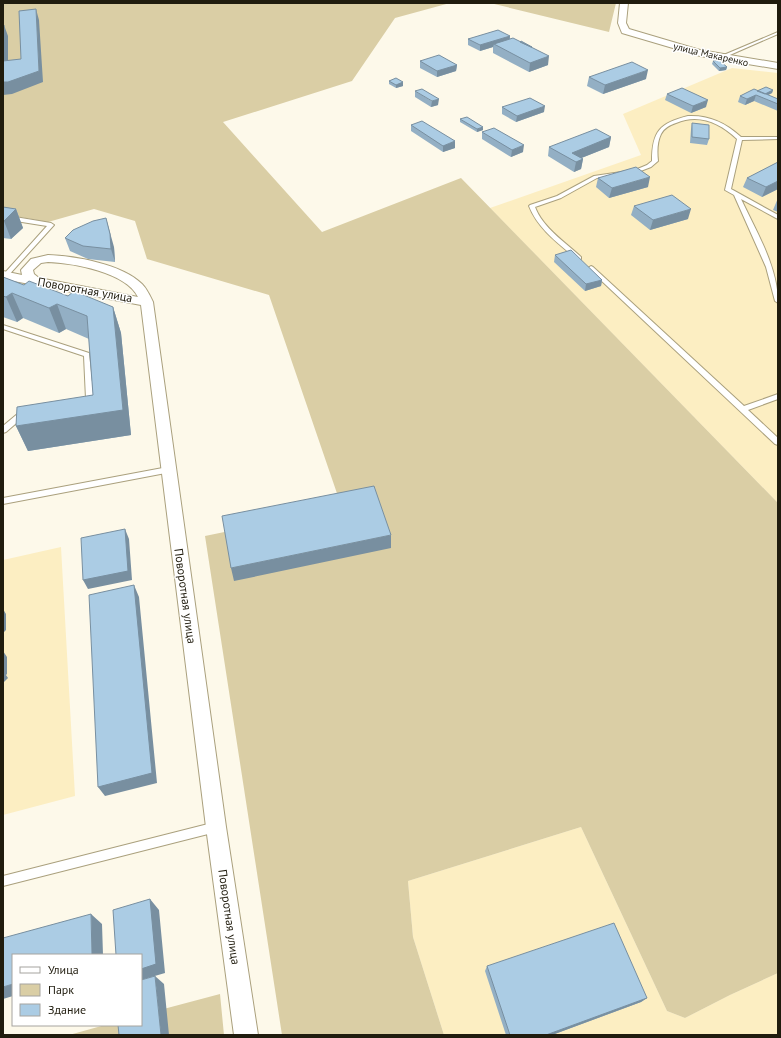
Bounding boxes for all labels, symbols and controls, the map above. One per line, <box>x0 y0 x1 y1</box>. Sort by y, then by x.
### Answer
street label: улица Макаренко <box>672 40 750 69</box>
street label: Поворотная улица <box>36 274 134 305</box>
street label: Поворотная улица <box>171 547 200 645</box>
street label: Поворотная улица <box>215 868 244 966</box>
legend <box>12 954 142 1026</box>
text: Улица <box>48 962 79 977</box>
text: Парк <box>48 982 74 997</box>
text: Здание <box>48 1002 86 1017</box>

